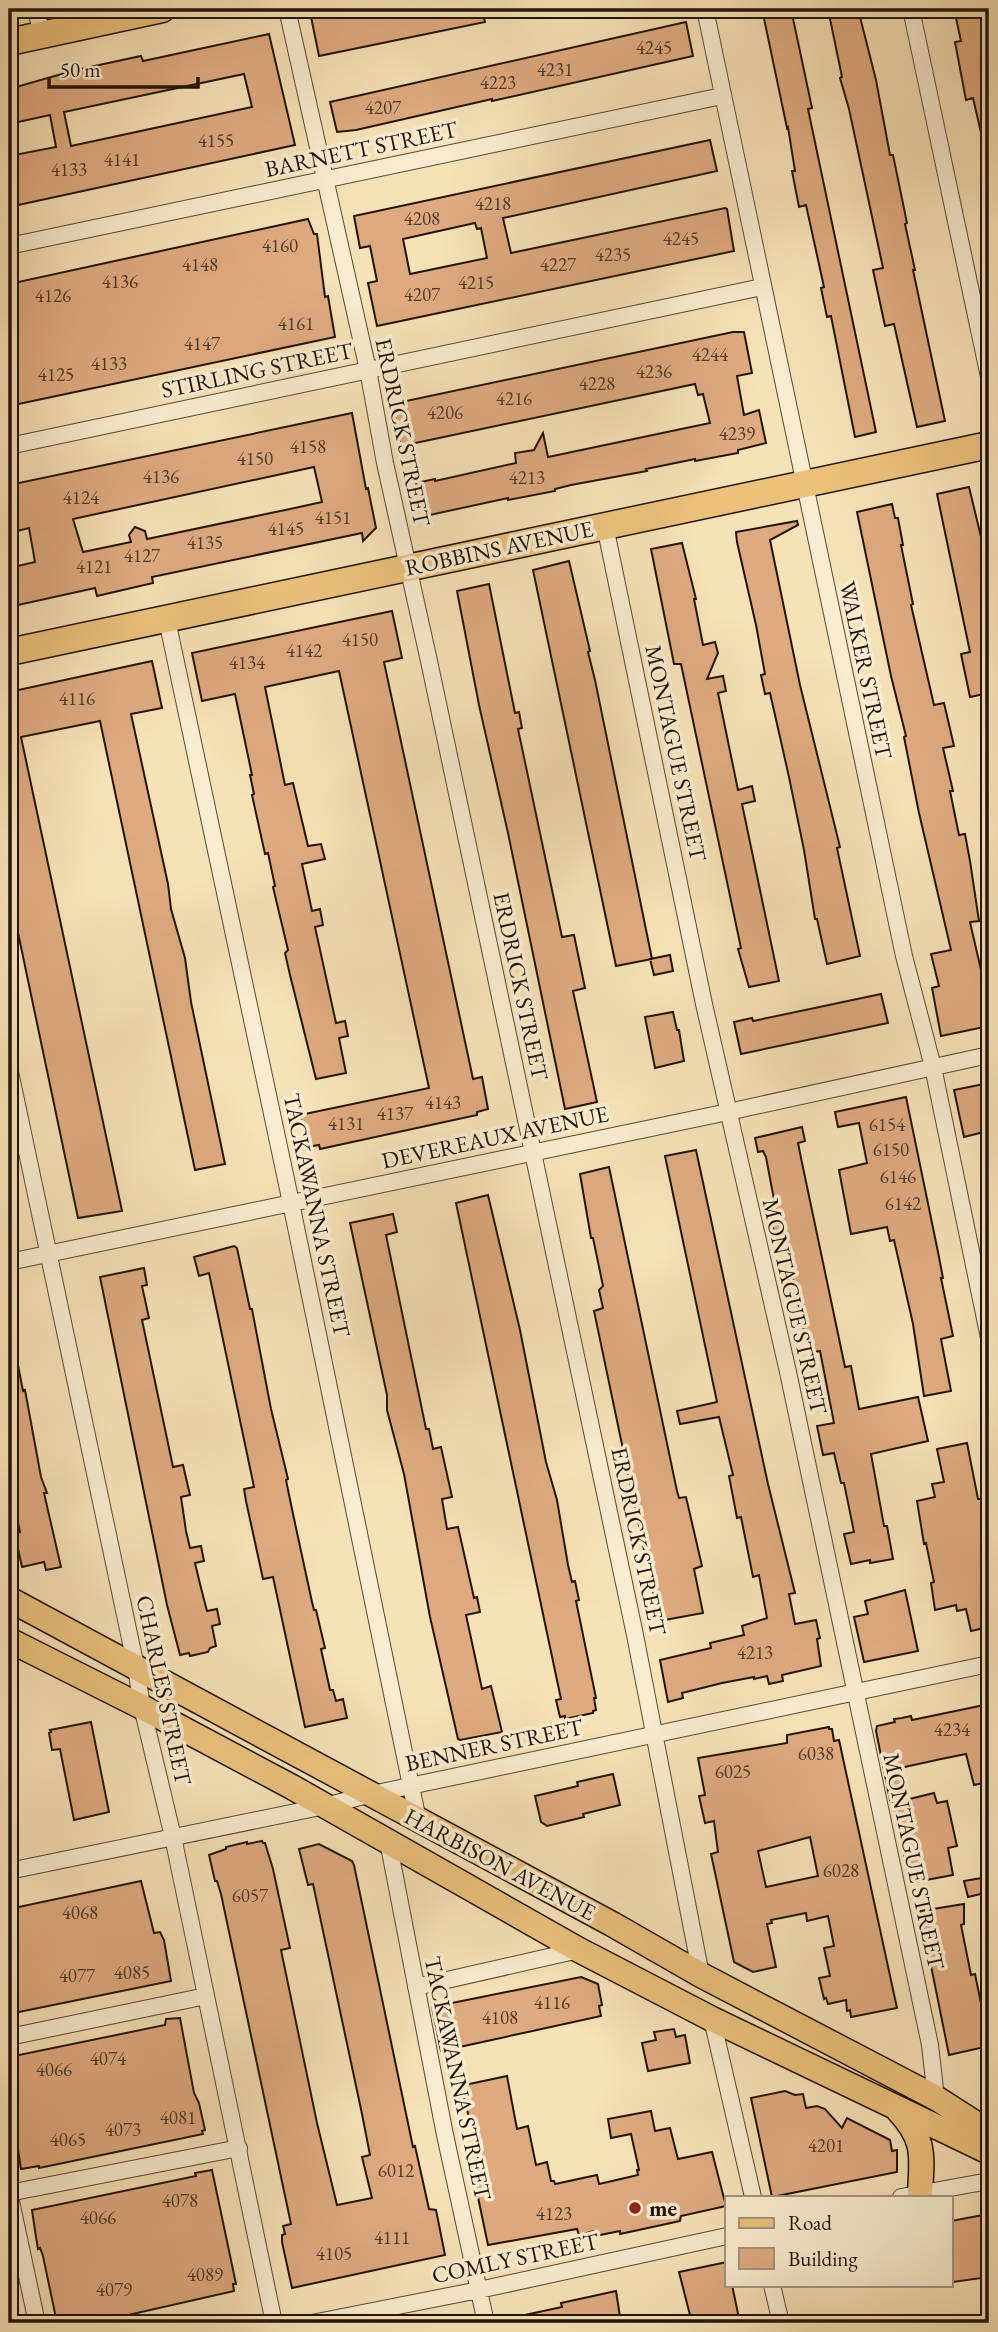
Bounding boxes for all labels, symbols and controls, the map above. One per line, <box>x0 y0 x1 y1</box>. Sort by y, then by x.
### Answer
house number: 4245 <box>636 35 672 60</box>
scale bar <box>49 46 198 90</box>
text: 50 m <box>60 56 101 83</box>
house number: 4231 <box>537 57 573 82</box>
house number: 4223 <box>480 70 516 95</box>
house number: 4207 <box>365 95 402 120</box>
street label: BARNETT STREET <box>262 114 461 184</box>
house number: 4155 <box>198 128 234 153</box>
house number: 4141 <box>104 147 140 172</box>
house number: 4133 <box>51 157 87 182</box>
house number: 4218 <box>475 191 511 216</box>
house number: 4208 <box>404 206 440 231</box>
house number: 4245 <box>663 226 699 251</box>
house number: 4160 <box>262 233 298 258</box>
house number: 4235 <box>595 242 631 267</box>
house number: 4148 <box>182 252 218 277</box>
house number: 4227 <box>540 252 577 277</box>
house number: 4136 <box>102 269 138 294</box>
house number: 4215 <box>458 270 494 295</box>
house number: 4207 <box>404 282 441 307</box>
house number: 4126 <box>35 283 71 308</box>
house number: 4161 <box>278 311 314 336</box>
house number: 4147 <box>184 331 221 356</box>
street label: STIRLING STREET <box>158 335 356 405</box>
street label: ERDRICK STREET <box>368 335 438 529</box>
house number: 4244 <box>692 342 729 367</box>
house number: 4133 <box>91 351 127 376</box>
house number: 4236 <box>636 359 672 384</box>
house number: 4125 <box>38 362 74 387</box>
house number: 4228 <box>579 371 615 396</box>
house number: 4216 <box>496 386 532 411</box>
house number: 4206 <box>427 400 463 425</box>
house number: 4239 <box>719 421 755 446</box>
house number: 4158 <box>290 434 326 459</box>
house number: 4150 <box>237 446 273 471</box>
house number: 4136 <box>143 464 179 489</box>
house number: 4213 <box>509 465 545 490</box>
house number: 4124 <box>63 485 100 510</box>
house number: 4151 <box>315 505 351 530</box>
street label: ROBBINS AVENUE <box>402 513 596 583</box>
house number: 4145 <box>268 516 304 541</box>
house number: 4135 <box>187 530 223 555</box>
house number: 4127 <box>124 543 161 568</box>
house number: 4121 <box>76 554 112 579</box>
street label: WALKER STREET <box>833 578 900 762</box>
house number: 4150 <box>342 627 378 652</box>
house number: 4142 <box>286 638 322 663</box>
street label: MONTAGUE STREET <box>638 642 714 864</box>
house number: 4134 <box>229 650 266 675</box>
house number: 4116 <box>59 686 95 711</box>
street label: ERDRICK STREET <box>486 889 556 1083</box>
house number: 4143 <box>425 1090 461 1115</box>
street label: TACKAWANNA STREET <box>277 1091 358 1340</box>
street label: DEVEREAUX AVENUE <box>379 1098 611 1176</box>
house number: 4137 <box>377 1101 414 1126</box>
house number: 4131 <box>328 1111 364 1136</box>
house number: 6154 <box>869 1112 906 1137</box>
house number: 6150 <box>873 1137 909 1162</box>
house number: 6146 <box>880 1164 916 1189</box>
house number: 6142 <box>885 1191 921 1216</box>
street label: MONTAGUE STREET <box>756 1195 835 1417</box>
street label: ERDRICK STREET <box>604 1444 674 1638</box>
street label: CHARLES STREET <box>129 1593 199 1788</box>
house number: 4213 <box>737 1640 773 1665</box>
street label: BENNER STREET <box>402 1711 586 1778</box>
house number: 4234 <box>934 1717 971 1742</box>
house number: 6038 <box>798 1741 834 1766</box>
street label: MONTAGUE STREET <box>876 1750 952 1972</box>
house number: 6025 <box>715 1759 751 1784</box>
street label: HARBISON AVENUE <box>399 1801 601 1927</box>
house number: 6028 <box>823 1858 859 1883</box>
house number: 6057 <box>232 1883 269 1908</box>
house number: 4068 <box>62 1900 98 1925</box>
street label: TACKAWANNA STREET <box>418 1954 499 2203</box>
house number: 4085 <box>114 1960 150 1985</box>
house number: 4077 <box>59 1963 96 1988</box>
house number: 4116 <box>534 1990 570 2015</box>
house number: 4108 <box>482 2005 518 2030</box>
house number: 4074 <box>90 2046 127 2071</box>
house number: 4066 <box>36 2057 72 2082</box>
house number: 4081 <box>160 2105 196 2130</box>
house number: 4073 <box>105 2117 141 2142</box>
house number: 4065 <box>50 2127 86 2152</box>
house number: 4201 <box>808 2133 844 2158</box>
house number: 6012 <box>378 2158 414 2183</box>
house number: 4078 <box>162 2188 198 2213</box>
place label: me <box>649 2193 678 2223</box>
legend <box>725 2196 953 2286</box>
marker: me <box>627 2200 643 2216</box>
house number: 4123 <box>536 2201 572 2226</box>
house number: 4066 <box>80 2205 116 2230</box>
text: Road <box>788 2209 832 2236</box>
house number: 4111 <box>374 2225 410 2250</box>
street label: COMLY STREET <box>429 2226 602 2290</box>
house number: 4105 <box>316 2241 352 2266</box>
text: Building <box>788 2245 858 2272</box>
house number: 4089 <box>187 2262 223 2287</box>
house number: 4079 <box>96 2277 132 2302</box>

